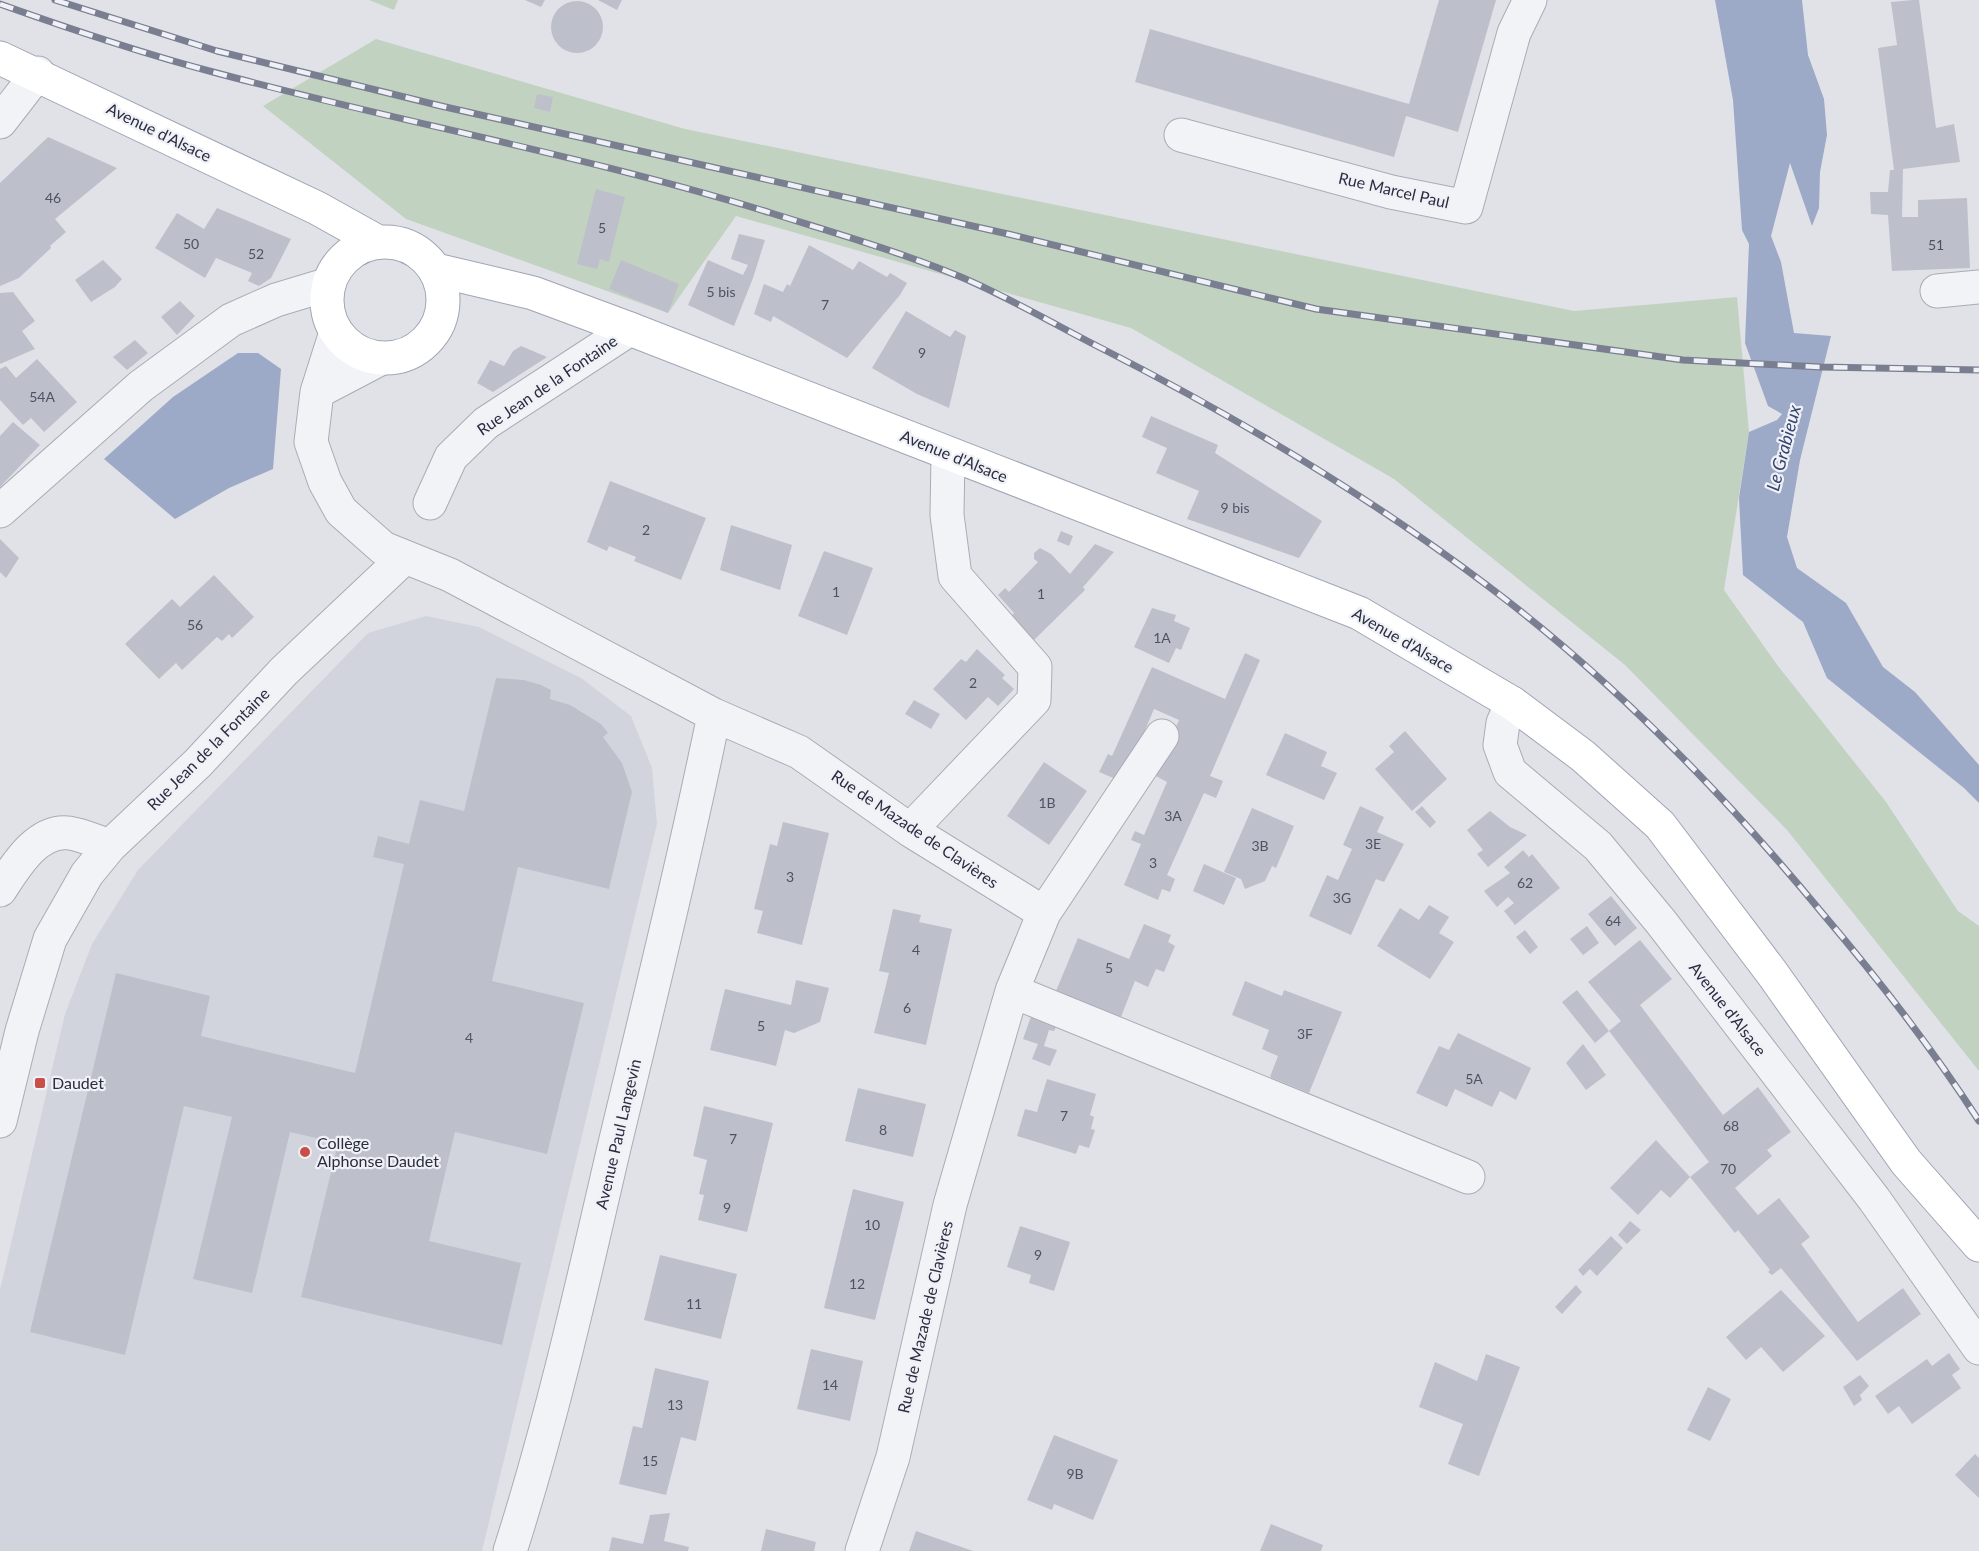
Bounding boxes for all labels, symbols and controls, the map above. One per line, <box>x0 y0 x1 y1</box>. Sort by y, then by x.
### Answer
street label: Avenue d'Alsace <box>104 98 215 165</box>
street label: Rue Marcel Paul <box>1337 168 1451 211</box>
house number: 46 <box>45 189 61 206</box>
house number: 5 <box>598 219 606 236</box>
house number: 50 <box>183 235 199 252</box>
house number: 51 <box>1928 236 1944 253</box>
house number: 52 <box>248 245 264 262</box>
house number: 5 bis <box>707 283 735 300</box>
house number: 7 <box>821 296 829 313</box>
street label: Rue Jean de la Fontaine <box>473 331 620 439</box>
house number: 9 <box>918 344 926 361</box>
house number: 54A <box>29 388 55 405</box>
water label: Le Grabieux <box>1761 402 1805 493</box>
street label: Avenue d'Alsace <box>898 425 1011 486</box>
house number: 9 bis <box>1221 499 1249 516</box>
house number: 2 <box>642 521 650 538</box>
house number: 1 <box>832 583 840 600</box>
house number: 1 <box>1037 585 1045 602</box>
street label: Avenue d'Alsace <box>1349 603 1457 676</box>
house number: 56 <box>187 616 203 633</box>
house number: 1A <box>1153 629 1171 646</box>
house number: 2 <box>969 674 977 691</box>
street label: Rue Jean de la Fontaine <box>143 684 273 814</box>
street label: Rue de Mazade de Clavières <box>828 766 1002 892</box>
house number: 1B <box>1038 794 1056 811</box>
house number: 3A <box>1164 807 1182 824</box>
house number: 3E <box>1365 835 1381 852</box>
house number: 3B <box>1251 837 1269 854</box>
house number: 3 <box>1149 854 1157 871</box>
house number: 3 <box>786 868 794 885</box>
house number: 62 <box>1517 874 1533 891</box>
house number: 3G <box>1333 889 1351 906</box>
house number: 64 <box>1605 912 1621 929</box>
house number: 4 <box>912 941 920 958</box>
street label: Avenue d'Alsace <box>1686 958 1771 1059</box>
house number: 5 <box>1105 959 1113 976</box>
house number: 6 <box>903 999 911 1016</box>
house number: 5 <box>757 1017 765 1034</box>
house number: 3F <box>1297 1025 1313 1042</box>
house number: 4 <box>465 1029 473 1046</box>
street label: Avenue Paul Langevin <box>591 1057 644 1211</box>
house number: 5A <box>1465 1070 1483 1087</box>
place label: Daudet <box>52 1073 104 1092</box>
marker: Daudet <box>33 1076 47 1090</box>
house number: 7 <box>1060 1107 1068 1124</box>
house number: 68 <box>1723 1117 1739 1134</box>
house number: 8 <box>879 1121 887 1138</box>
house number: 7 <box>729 1130 737 1147</box>
place label: Collège Alphonse Daudet <box>317 1133 439 1170</box>
marker: Collège Alphonse Daudet <box>298 1145 312 1159</box>
house number: 70 <box>1720 1160 1736 1177</box>
house number: 9 <box>723 1199 731 1216</box>
house number: 10 <box>864 1216 880 1233</box>
street label: Rue de Mazade de Clavières <box>893 1219 956 1415</box>
house number: 9 <box>1034 1246 1042 1263</box>
house number: 12 <box>849 1275 865 1292</box>
house number: 11 <box>686 1295 702 1312</box>
house number: 14 <box>822 1376 838 1393</box>
house number: 13 <box>667 1396 683 1413</box>
house number: 15 <box>642 1452 658 1469</box>
house number: 9B <box>1066 1465 1084 1482</box>

